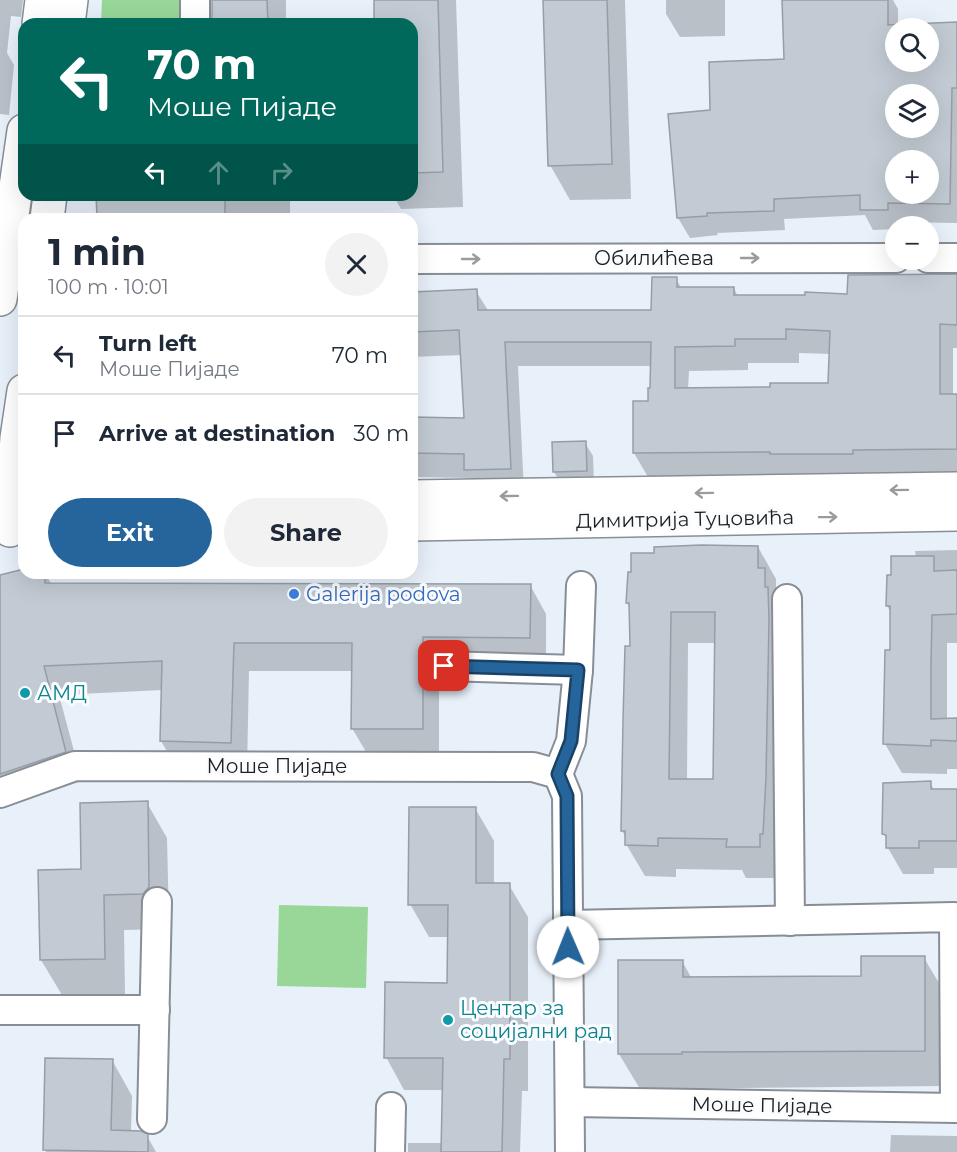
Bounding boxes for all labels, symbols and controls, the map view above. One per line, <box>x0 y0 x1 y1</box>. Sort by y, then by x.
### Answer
map controls <box>885 18 939 270</box>
button: search <box>885 18 939 72</box>
text: 70 m <box>147 38 257 90</box>
icon: left <box>48 42 126 120</box>
button: layers <box>885 84 939 138</box>
text: Моше Пијаде <box>147 90 337 123</box>
button: + <box>885 150 939 204</box>
icon: left <box>139 156 172 189</box>
icon: ahead <box>202 156 235 189</box>
icon: right <box>265 156 298 189</box>
button: − <box>885 216 939 270</box>
text: 1 min <box>48 230 146 274</box>
button: close <box>325 233 388 296</box>
street label: Обилићева <box>594 246 714 270</box>
one-way arrow <box>739 252 759 264</box>
one-way arrow <box>460 253 480 265</box>
text: 100 m · 10:01 <box>48 275 169 299</box>
text: Turn left <box>99 330 197 357</box>
icon: left <box>48 339 81 372</box>
text: 70 m <box>332 342 388 369</box>
text: Моше Пијаде <box>99 357 240 381</box>
icon: arrive <box>48 417 81 450</box>
text: Arrive at destination <box>99 420 335 447</box>
text: 30 m <box>353 420 409 447</box>
one-way arrow <box>889 484 909 496</box>
one-way arrow <box>694 487 714 499</box>
one-way arrow <box>499 490 519 502</box>
button: Exit <box>48 498 212 567</box>
button: Share <box>224 498 388 567</box>
street label: Димитрија Туцовића <box>576 505 794 533</box>
one-way arrow <box>817 511 837 523</box>
place label: Galerija podova <box>306 582 461 606</box>
marker: Galerija podova <box>287 587 301 601</box>
pin <box>418 640 469 691</box>
icon: arrive <box>427 649 460 682</box>
place label: АМД <box>37 681 87 705</box>
marker: АМД <box>18 686 32 700</box>
street label: Моше Пијаде <box>207 754 347 778</box>
position arrow <box>536 915 600 979</box>
place label: Центар за социјални рад <box>460 996 612 1043</box>
marker: Центар за социјални рад <box>441 1013 455 1027</box>
street label: Моше Пијаде <box>691 1092 833 1118</box>

